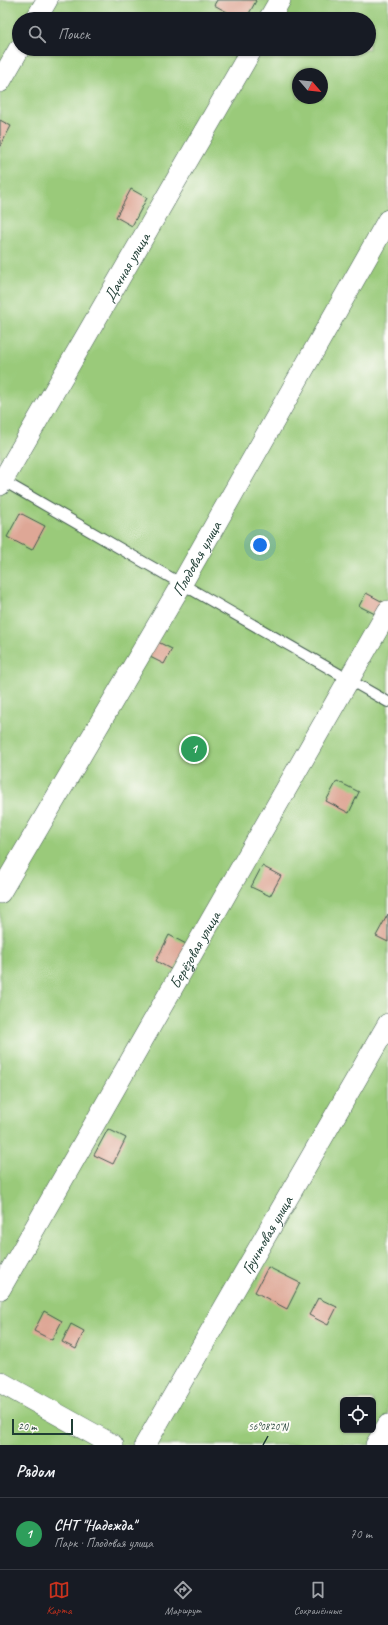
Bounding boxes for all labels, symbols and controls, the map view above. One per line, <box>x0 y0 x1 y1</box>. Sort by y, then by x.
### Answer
search box <box>12 12 376 56</box>
icon: search <box>26 23 48 45</box>
text: Поиск <box>58 25 90 44</box>
north arrow <box>292 68 328 104</box>
street label: Дачная улица <box>99 228 155 305</box>
street label: Плодовая улица <box>168 517 227 600</box>
your location <box>250 535 270 555</box>
pin: 1 <box>181 734 207 764</box>
street label: Берёзовая улица <box>165 907 226 992</box>
street label: Грунтовая улица <box>237 1192 298 1278</box>
map controls <box>340 1397 376 1433</box>
button: locate <box>340 1397 376 1433</box>
scale bar <box>12 1417 73 1436</box>
text: 20 m <box>18 1419 37 1433</box>
text: 56°08'20"N <box>248 1420 290 1433</box>
text: Рядом <box>16 1461 54 1482</box>
text: СНТ "Надежда" <box>54 1516 136 1535</box>
text: 1 <box>26 1526 32 1542</box>
text: 70 m <box>350 1526 372 1542</box>
text: Парк · Плодовая улица <box>54 1535 153 1551</box>
tab: Карта <box>46 1579 72 1617</box>
tab: Маршрут <box>165 1579 201 1617</box>
tab: Сохранённые <box>294 1579 342 1617</box>

